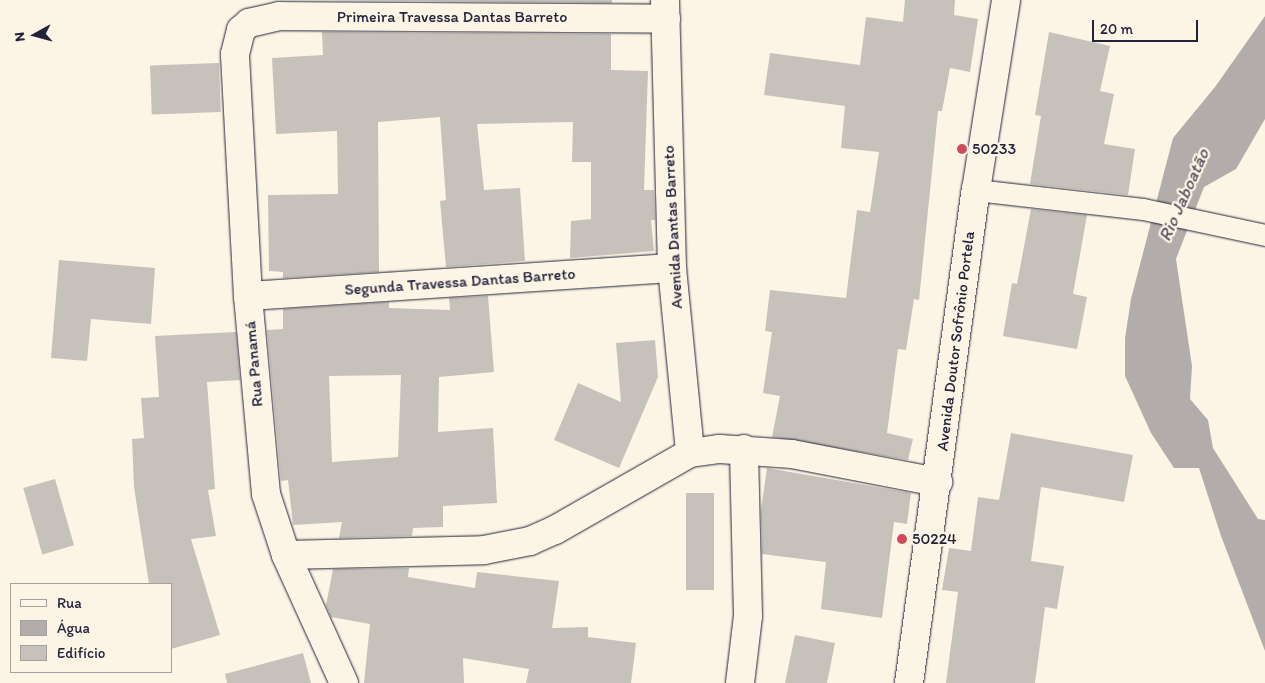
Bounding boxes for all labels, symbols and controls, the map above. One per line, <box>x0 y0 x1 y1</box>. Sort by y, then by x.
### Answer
street label: Primeira Travessa Dantas Barreto <box>336 7 568 27</box>
north arrow <box>10 10 60 60</box>
scale bar <box>1095 10 1201 42</box>
text: 20 m <box>1100 20 1133 38</box>
text: N <box>11 31 29 43</box>
place label: 50233 <box>972 139 1016 159</box>
marker: 50233 <box>956 143 968 155</box>
street label: Avenida Dantas Barreto <box>659 145 687 309</box>
water label: Rio Jaboatão <box>1154 145 1214 245</box>
street label: Avenida Doutor Sofrônio Portela <box>933 230 979 452</box>
street label: Segunda Travessa Dantas Barreto <box>344 264 576 300</box>
street label: Rua Panamá <box>241 321 267 407</box>
place label: 50224 <box>912 529 957 549</box>
marker: 50224 <box>896 533 908 545</box>
legend <box>10 583 172 673</box>
text: Rua <box>57 594 82 612</box>
text: Água <box>57 619 90 637</box>
text: Edifício <box>57 644 105 662</box>

